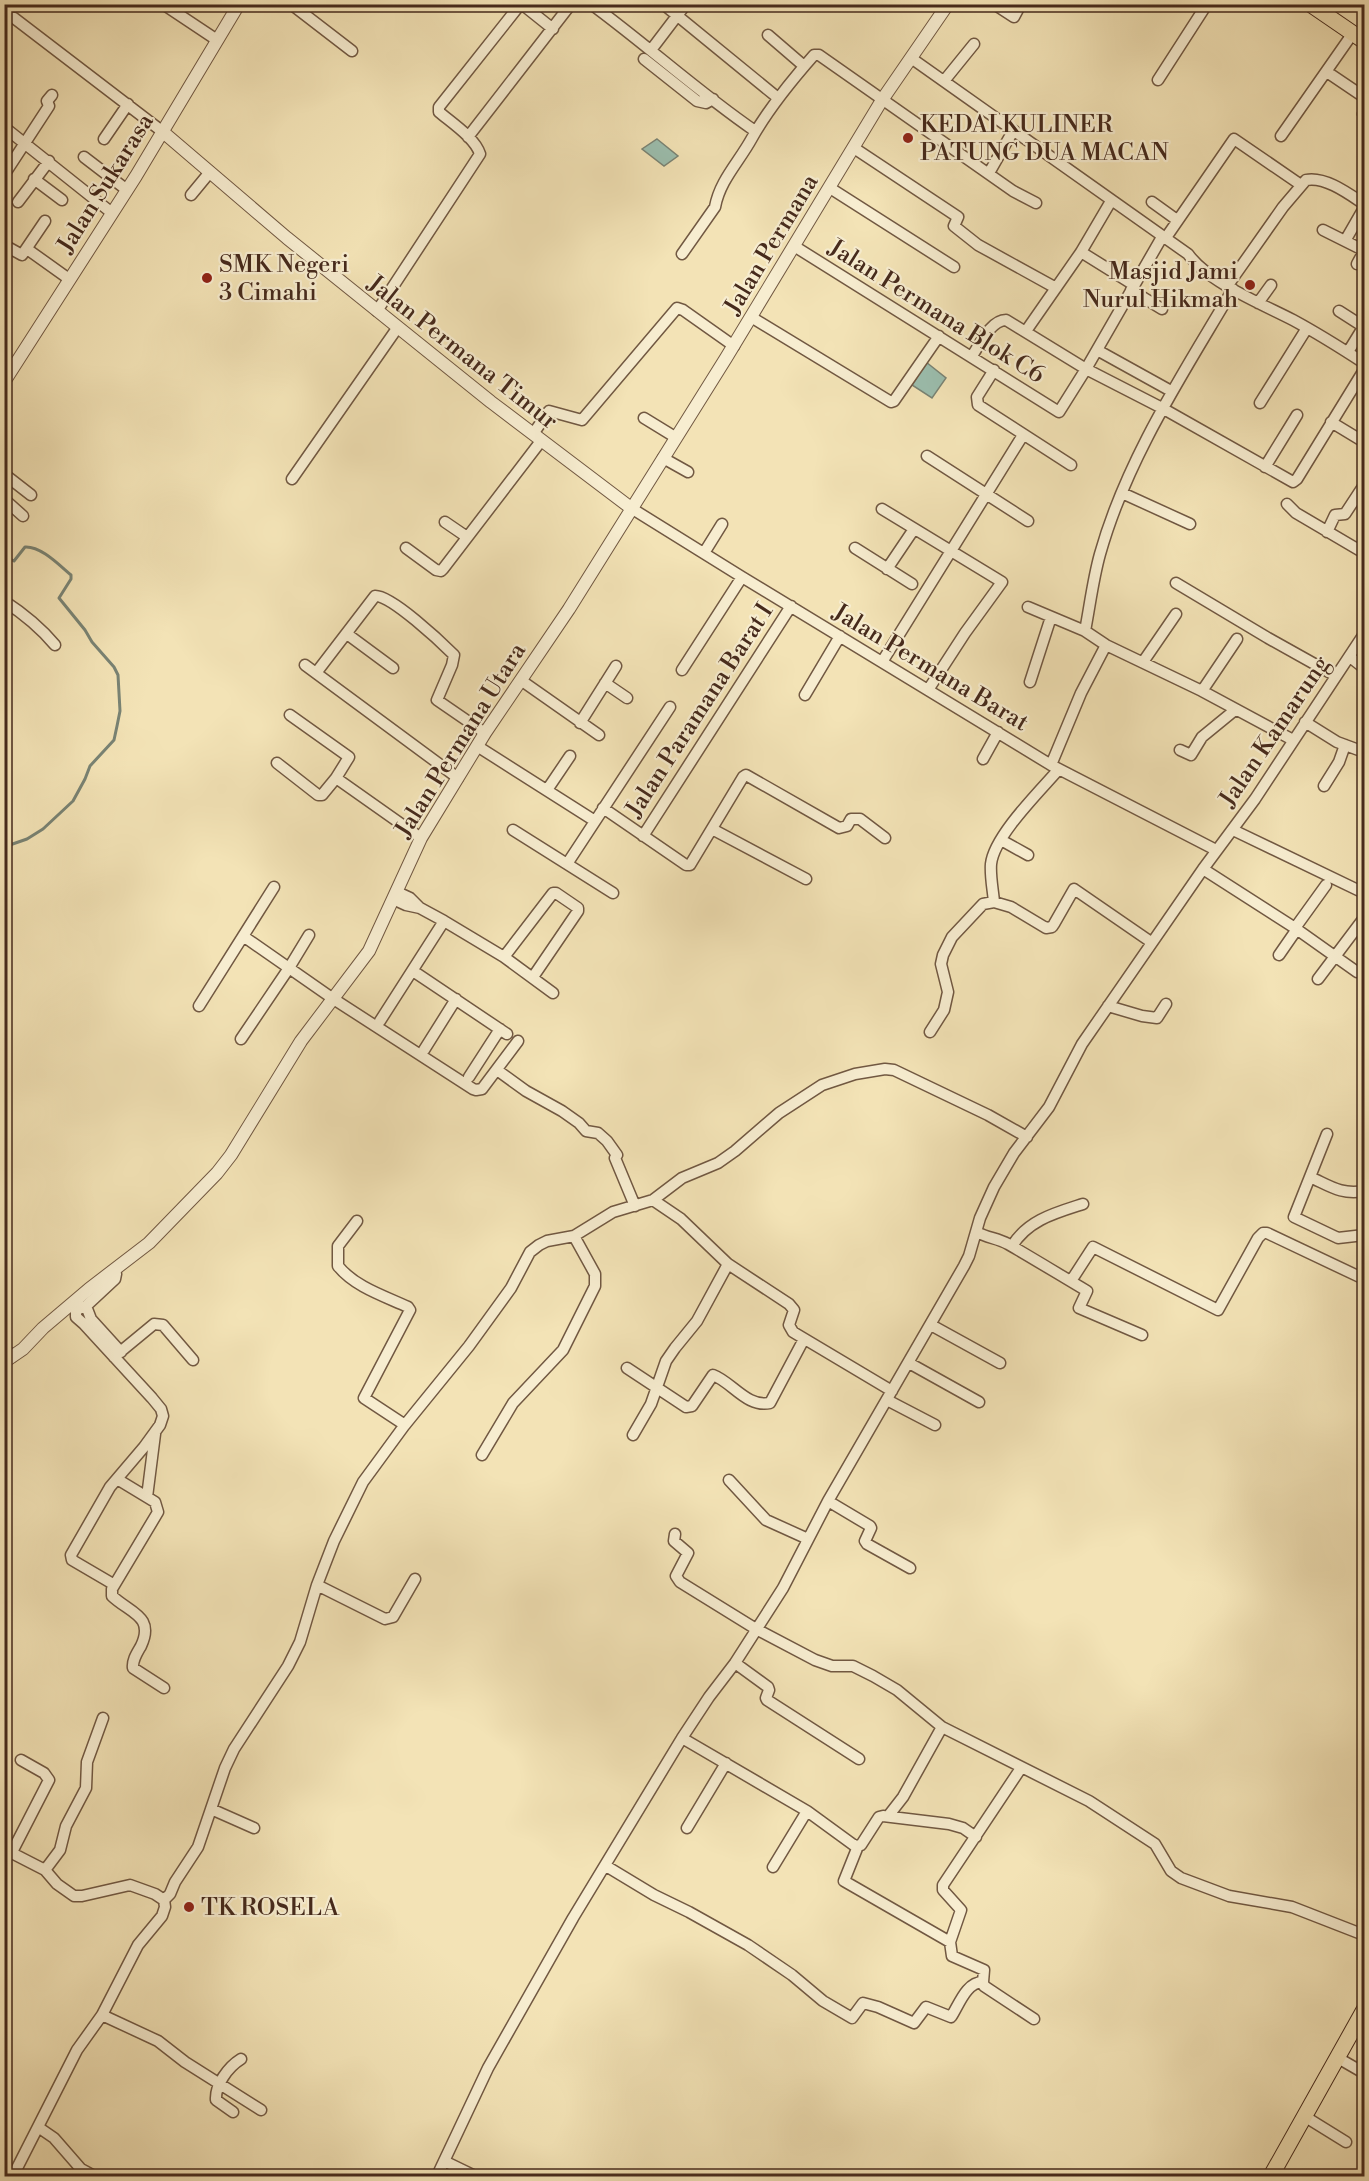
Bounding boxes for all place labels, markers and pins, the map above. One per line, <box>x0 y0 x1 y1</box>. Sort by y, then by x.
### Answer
place label: KEDAI KULINER PATUNG DUA MACAN <box>920 110 1169 168</box>
marker: KEDAI KULINER PATUNG DUA MACAN <box>901 131 915 145</box>
place label: SMK Negeri 3 Cimahi <box>219 250 349 308</box>
place label: Masjid Jami Nurul Hikmah <box>1083 257 1238 315</box>
marker: SMK Negeri 3 Cimahi <box>200 271 214 285</box>
marker: Masjid Jami Nurul Hikmah <box>1243 278 1257 292</box>
place label: TK ROSELA <box>201 1893 340 1923</box>
marker: TK ROSELA <box>182 1900 196 1914</box>

